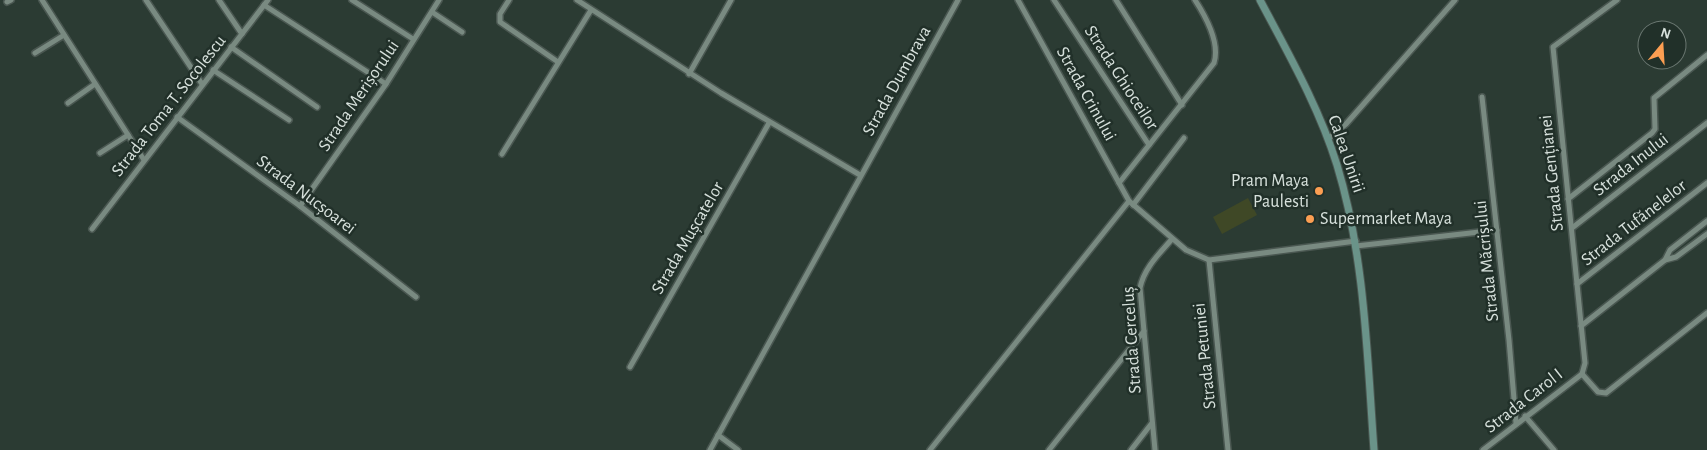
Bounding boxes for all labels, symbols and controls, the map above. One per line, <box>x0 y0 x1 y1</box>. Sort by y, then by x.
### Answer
north arrow <box>1637 20 1687 70</box>
street label: Strada Dumbrava <box>859 23 935 139</box>
street label: Strada Ghioceilor <box>1081 23 1161 134</box>
text: N <box>1659 25 1673 42</box>
street label: Strada Toma T. Socolescu <box>109 32 229 180</box>
street label: Strada Merișorului <box>315 37 403 155</box>
street label: Strada Crinului <box>1053 44 1119 144</box>
street label: Calea Unirii <box>1324 113 1368 195</box>
street label: Strada Gențianei <box>1537 114 1568 232</box>
street label: Strada Inului <box>1590 130 1672 200</box>
street label: Strada Nucșoarei <box>252 152 359 239</box>
place label: Pram Maya Paulesti <box>1231 172 1309 211</box>
street label: Strada Tufănelelor <box>1578 176 1690 269</box>
street label: Strada Mușcatelor <box>649 179 728 298</box>
marker: Pram Maya Paulesti <box>1313 185 1325 197</box>
street label: Strada Măcrișului <box>1472 199 1503 323</box>
place label: Supermarket Maya <box>1320 210 1452 228</box>
marker: Supermarket Maya <box>1304 213 1316 225</box>
street label: Strada Cerceluș <box>1119 286 1146 394</box>
street label: Strada Petuniei <box>1190 302 1220 410</box>
street label: Strada Carol I <box>1482 365 1566 437</box>

